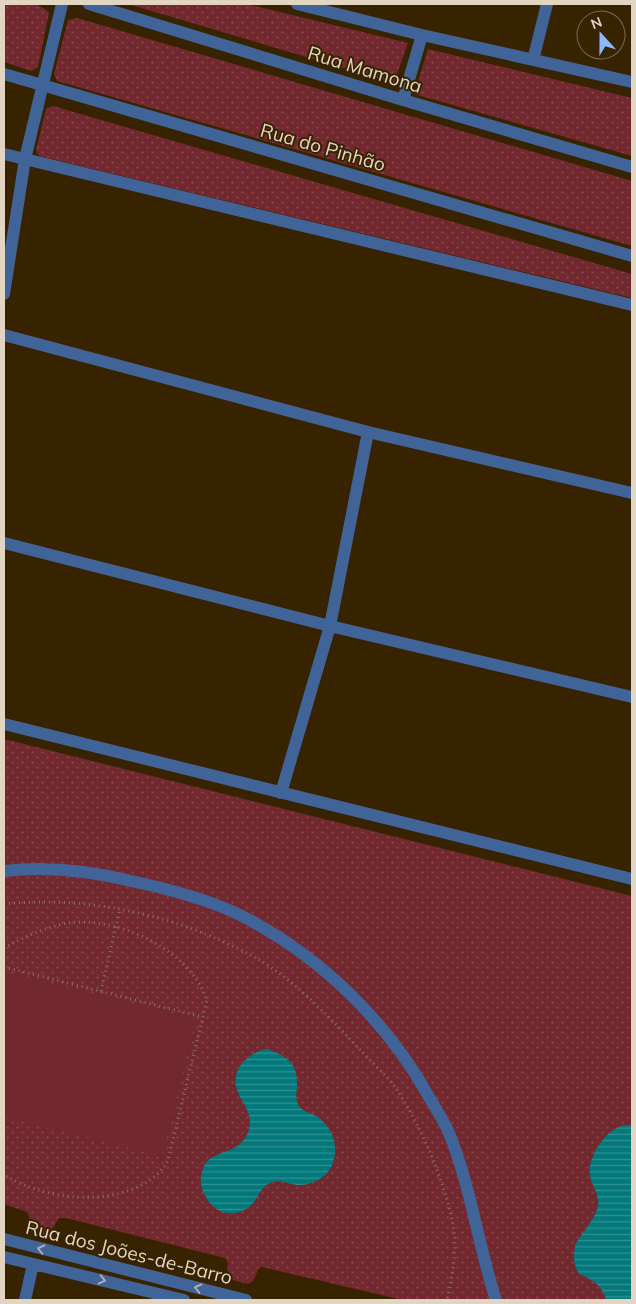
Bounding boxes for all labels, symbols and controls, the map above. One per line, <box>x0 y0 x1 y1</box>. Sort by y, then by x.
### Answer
north arrow <box>576 10 626 60</box>
text: N <box>588 13 605 33</box>
street label: Rua Mamona <box>305 40 425 98</box>
street label: Rua do Pinhão <box>258 118 388 176</box>
street label: Rua dos Joões-de-Barro <box>23 1215 235 1289</box>
one-way arrow <box>37 1244 45 1254</box>
one-way arrow <box>98 1274 107 1285</box>
one-way arrow <box>194 1283 203 1294</box>

